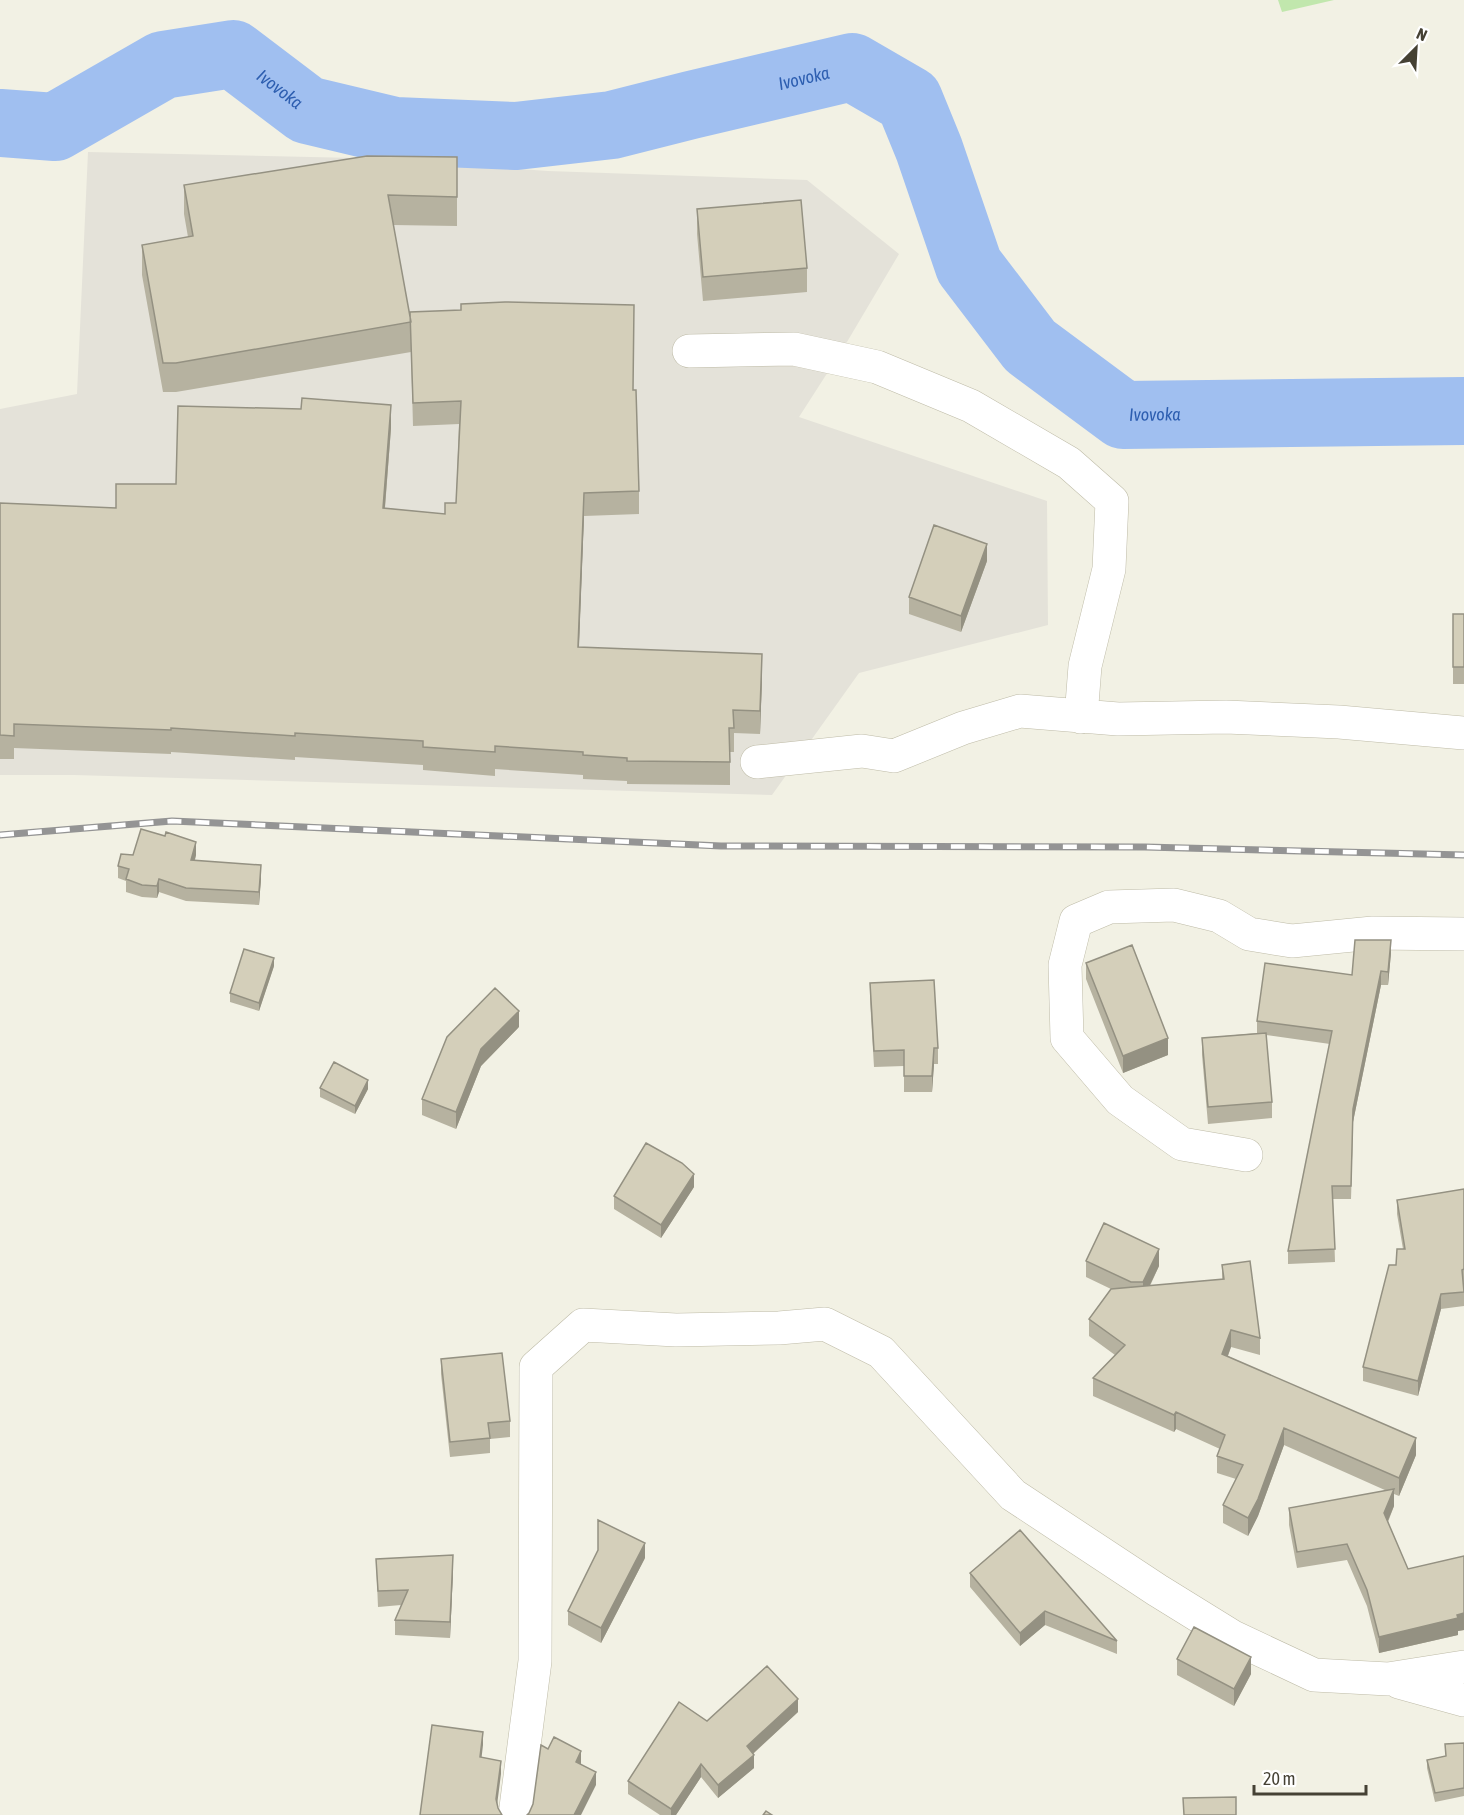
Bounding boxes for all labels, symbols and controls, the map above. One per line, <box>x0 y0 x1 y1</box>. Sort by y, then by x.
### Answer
north arrow <box>1386 18 1446 78</box>
text: N <box>1414 24 1430 44</box>
water label: Ivovoka <box>776 62 832 94</box>
water label: Ivovoka <box>253 65 307 113</box>
water label: Ivovoka <box>1129 403 1181 425</box>
scale bar <box>1254 1758 1366 1796</box>
text: 20 m <box>1263 1768 1295 1789</box>

